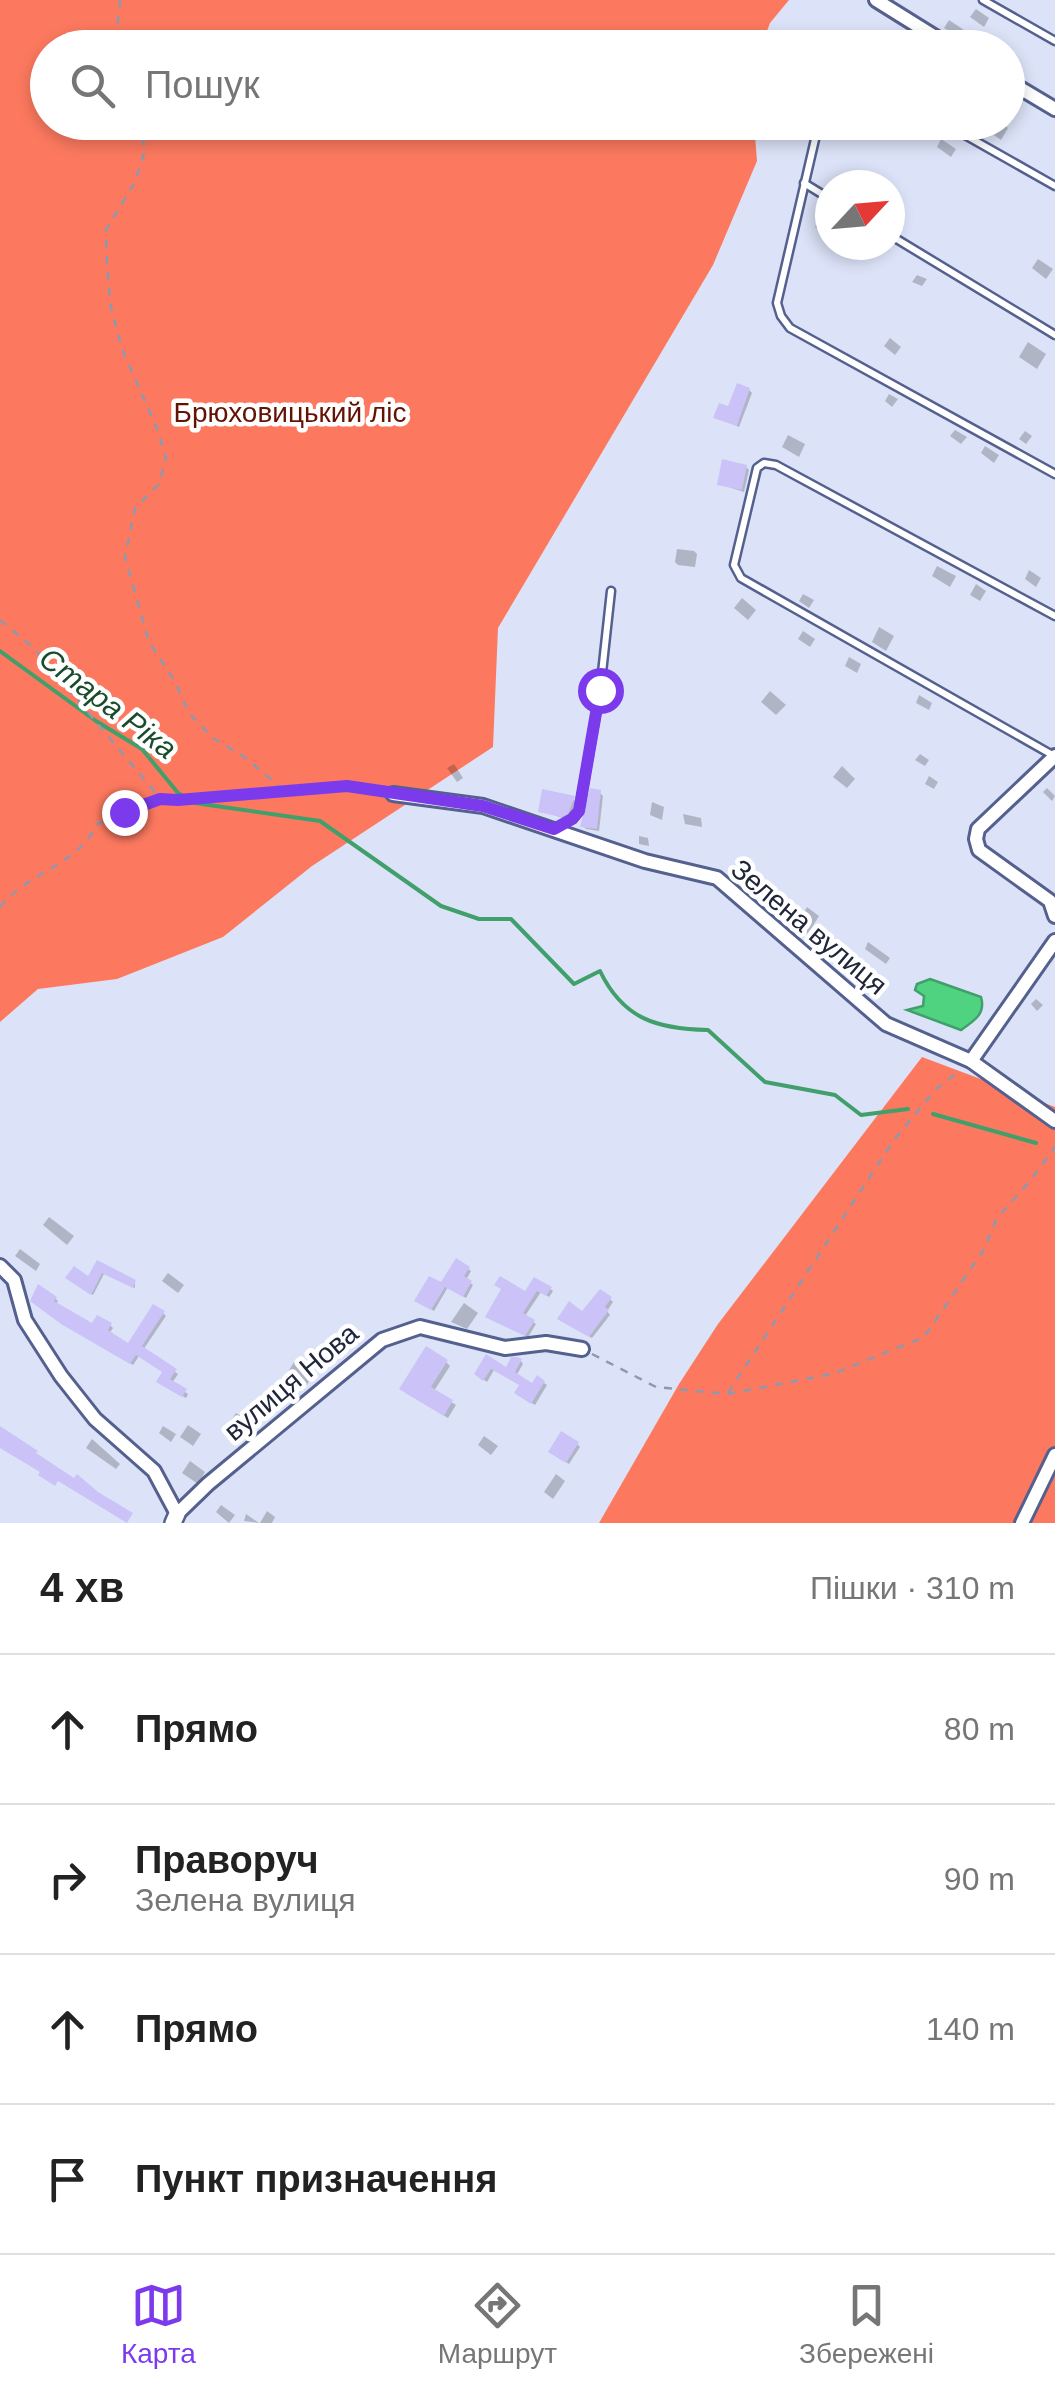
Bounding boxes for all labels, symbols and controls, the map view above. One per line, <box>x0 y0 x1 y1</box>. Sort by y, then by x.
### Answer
search box <box>30 30 1025 140</box>
icon: search <box>65 58 120 113</box>
text: Пошук <box>145 64 260 106</box>
north arrow <box>815 170 905 260</box>
park label: Брюховицький ліс <box>174 397 406 428</box>
water label: Стара Ріка <box>33 641 183 765</box>
route start <box>578 668 624 714</box>
route end <box>102 790 148 836</box>
street label: Зелена вулиця <box>725 853 893 1001</box>
street label: вулиця Нова <box>218 1317 364 1447</box>
text: 4 хв <box>40 1564 124 1611</box>
text: Пішки · 310 m <box>810 1570 1015 1606</box>
icon: ahead <box>40 1702 95 1757</box>
text: Прямо <box>135 1708 258 1750</box>
text: 80 m <box>944 1711 1015 1747</box>
text: Праворуч <box>135 1839 319 1881</box>
icon: right <box>40 1852 95 1907</box>
text: 90 m <box>944 1861 1015 1897</box>
text: Зелена вулиця <box>135 1882 356 1918</box>
icon: ahead <box>40 2002 95 2057</box>
text: Прямо <box>135 2008 258 2050</box>
text: 140 m <box>926 2011 1015 2047</box>
icon: arrive <box>40 2152 95 2207</box>
text: Пункт призначення <box>135 2158 497 2200</box>
tab: Карта <box>121 2278 196 2370</box>
tab: Маршрут <box>438 2278 557 2370</box>
tab: Збережені <box>799 2278 934 2370</box>

